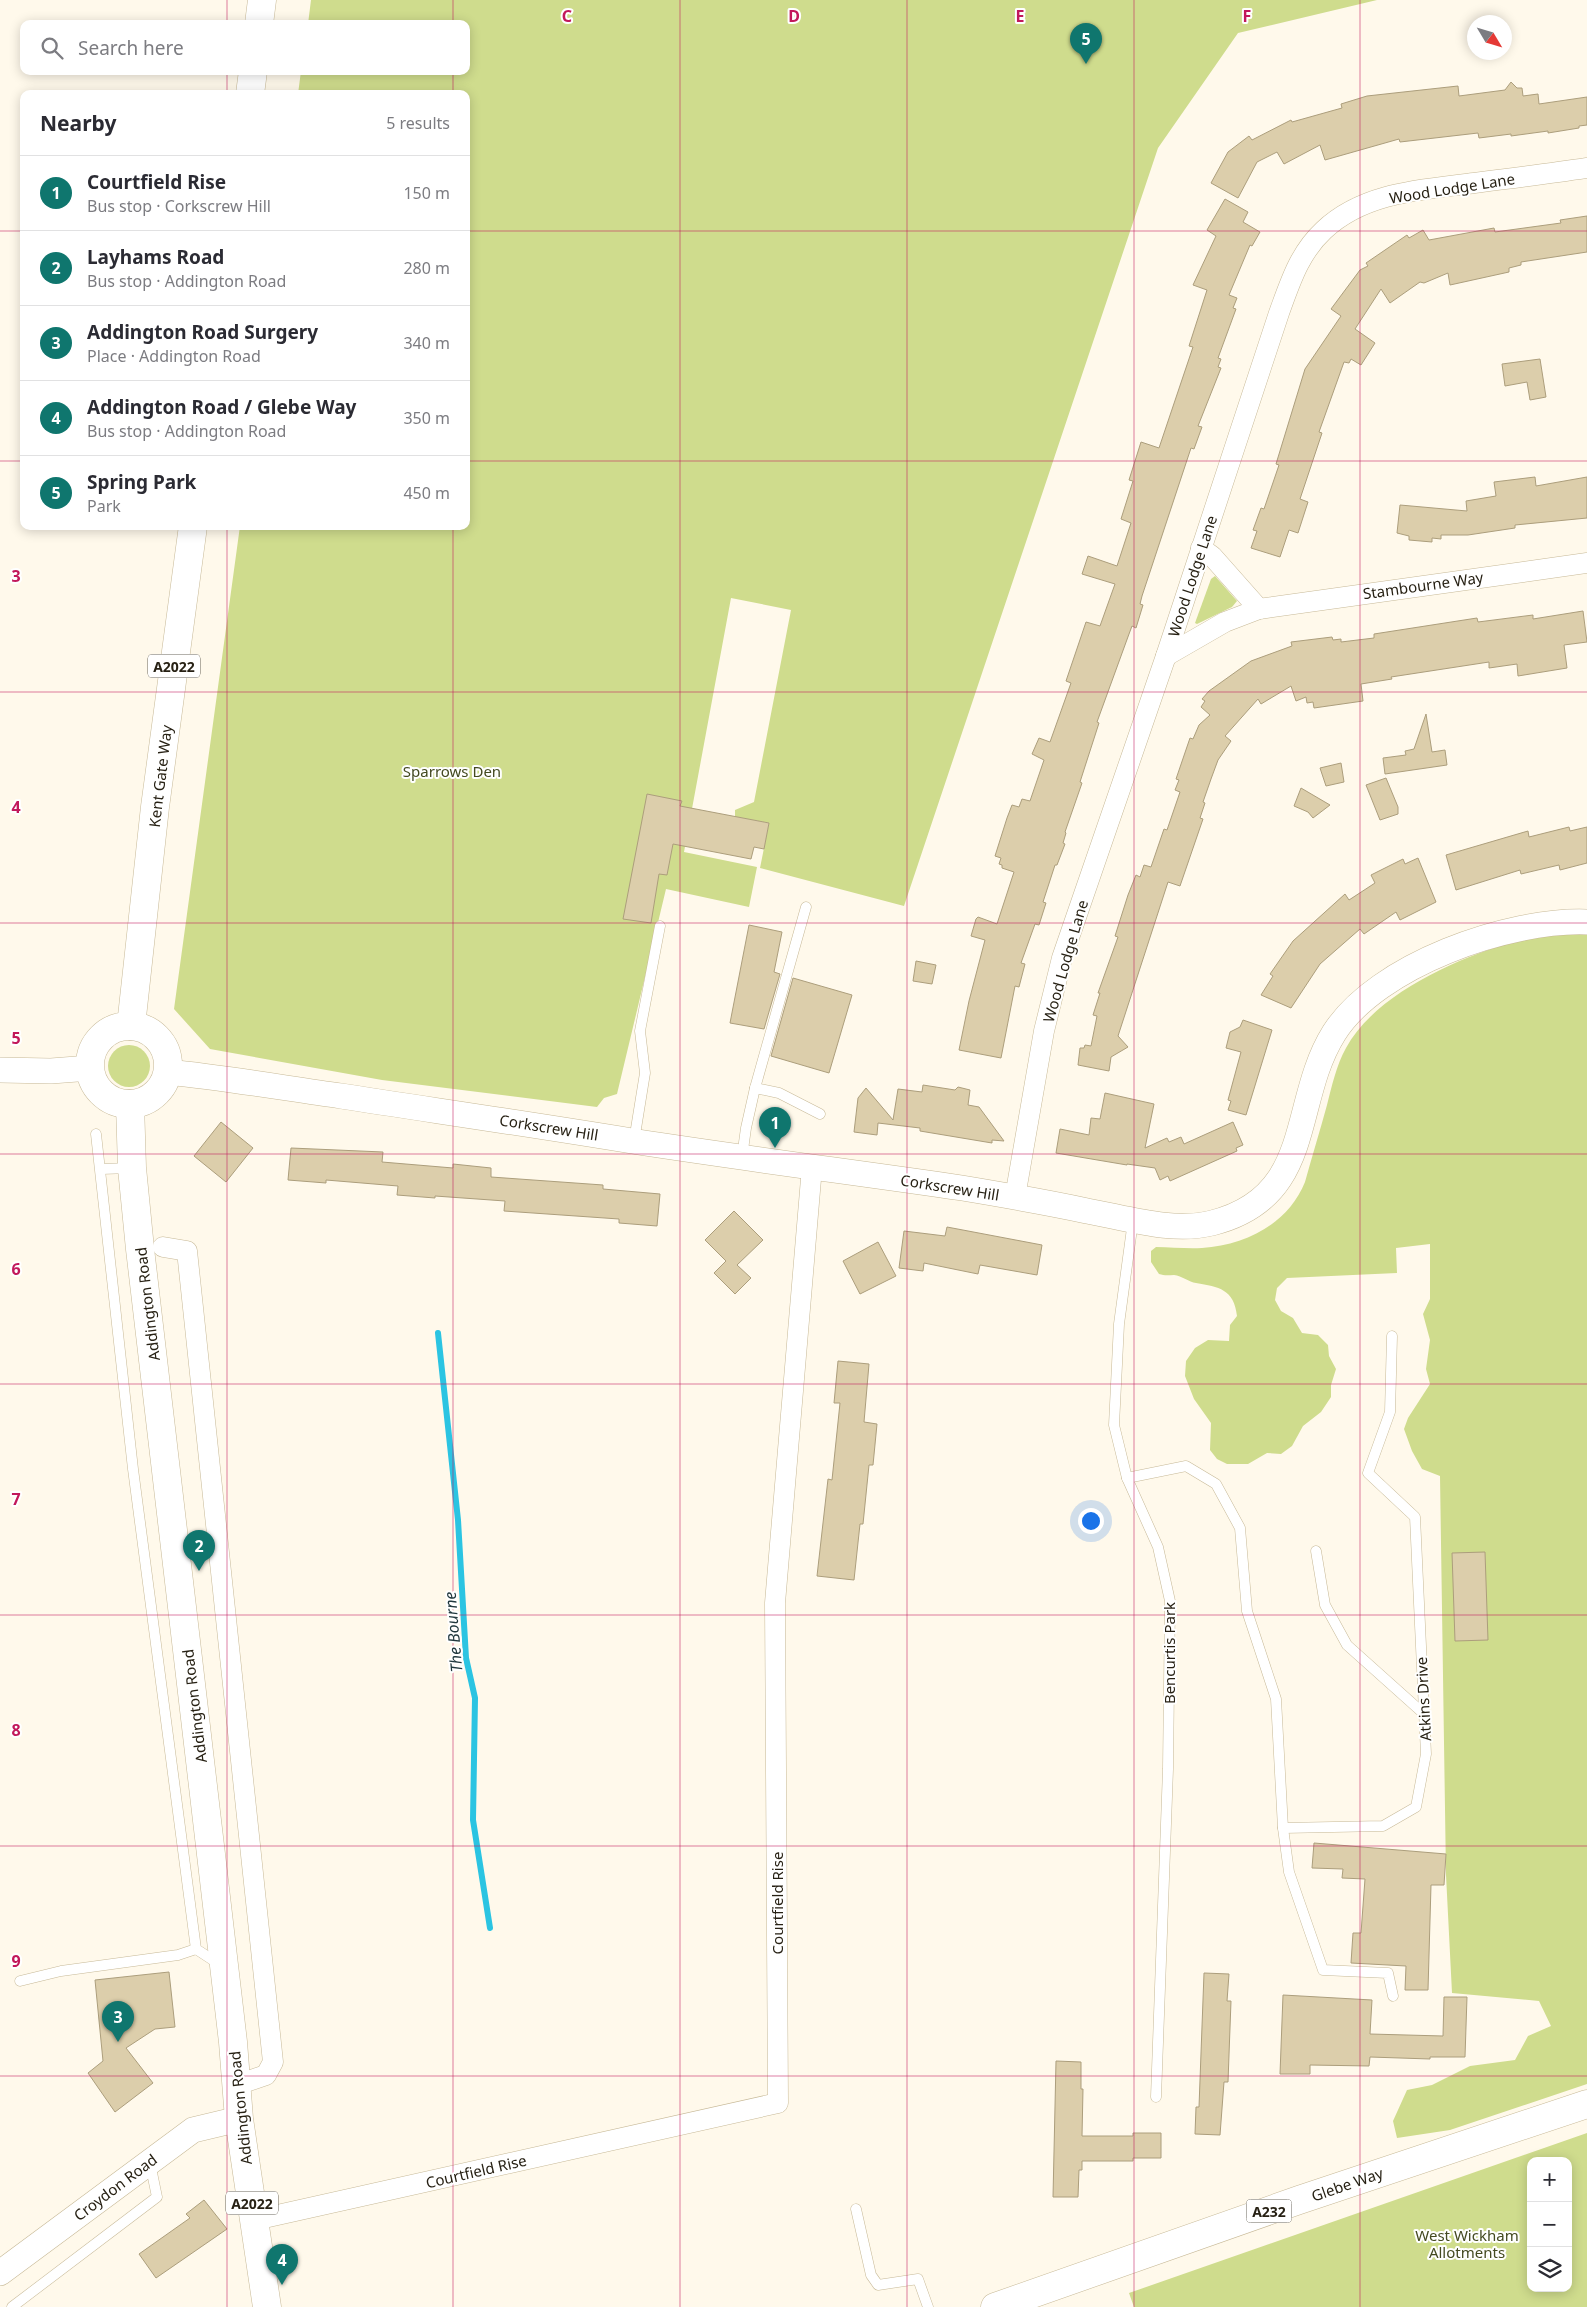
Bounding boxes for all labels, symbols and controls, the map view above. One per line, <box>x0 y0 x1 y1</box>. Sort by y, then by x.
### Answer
text: C <box>562 5 572 27</box>
text: D <box>788 5 800 27</box>
text: E <box>1016 5 1025 27</box>
text: F <box>1243 5 1251 27</box>
north arrow <box>1467 15 1512 60</box>
search box <box>20 20 470 75</box>
pin: 5 <box>1070 23 1102 64</box>
icon: search <box>38 34 66 62</box>
text: Search here <box>78 35 184 61</box>
text: Nearby <box>40 109 116 137</box>
text: 5 results <box>386 112 450 134</box>
street label: Wood Lodge Lane <box>1388 168 1516 208</box>
text: Courtfield Rise <box>87 169 226 195</box>
text: 1 <box>51 182 61 204</box>
text: 150 m <box>403 182 450 204</box>
text: Bus stop · Corkscrew Hill <box>87 195 271 217</box>
text: Layhams Road <box>87 244 224 270</box>
text: 2 <box>51 257 61 279</box>
text: 280 m <box>403 257 450 279</box>
text: Bus stop · Addington Road <box>87 270 286 292</box>
text: Addington Road Surgery <box>87 319 318 345</box>
text: 3 <box>51 332 61 354</box>
text: 340 m <box>403 332 450 354</box>
text: Place · Addington Road <box>87 345 261 367</box>
text: Addington Road / Glebe Way <box>87 394 356 420</box>
text: 4 <box>51 407 61 429</box>
text: 350 m <box>403 407 450 429</box>
text: Bus stop · Addington Road <box>87 420 286 442</box>
text: Spring Park <box>87 469 196 495</box>
text: 5 <box>51 482 61 504</box>
text: 450 m <box>403 482 450 504</box>
text: Park <box>87 495 121 517</box>
street label: Wood Lodge Lane <box>1163 513 1221 639</box>
text: 3 <box>11 565 21 587</box>
street label: Stambourne Way <box>1362 567 1485 603</box>
road number: A2022 <box>148 654 200 678</box>
street label: Kent Gate Way <box>144 723 176 828</box>
park label: Sparrows Den <box>403 761 501 781</box>
text: 4 <box>11 796 21 818</box>
street label: Wood Lodge Lane <box>1038 897 1092 1025</box>
text: 5 <box>11 1027 21 1049</box>
pin: 1 <box>759 1107 791 1148</box>
street label: Corkscrew Hill <box>498 1109 600 1145</box>
street label: Corkscrew Hill <box>899 1169 1001 1205</box>
street label: Addington Road <box>130 1246 164 1362</box>
text: 6 <box>11 1258 21 1280</box>
text: 7 <box>11 1488 21 1510</box>
your location <box>1078 1508 1104 1534</box>
pin: 2 <box>183 1530 215 1571</box>
water label: The Bourne <box>439 1591 467 1673</box>
street label: Bencurtis Park <box>1159 1602 1179 1704</box>
street label: Addington Road <box>177 1648 211 1764</box>
street label: Atkins Drive <box>1411 1656 1435 1742</box>
text: 8 <box>11 1719 21 1741</box>
street label: Courtfield Rise <box>767 1852 787 1954</box>
text: 9 <box>11 1950 21 1972</box>
pin: 3 <box>102 2001 134 2042</box>
street label: Addington Road <box>224 2050 256 2166</box>
street label: Croydon Road <box>69 2149 161 2225</box>
street label: Courtfield Rise <box>424 2150 528 2192</box>
map controls <box>1527 2157 1572 2292</box>
button: + <box>1527 2157 1572 2202</box>
street label: Glebe Way <box>1308 2162 1386 2206</box>
road number: A2022 <box>226 2192 278 2214</box>
road number: A232 <box>1246 2200 1292 2222</box>
button: − <box>1527 2202 1572 2247</box>
park label: West Wickham Allotments <box>1415 2225 1519 2262</box>
pin: 4 <box>266 2244 298 2285</box>
button: layers <box>1527 2247 1572 2292</box>

